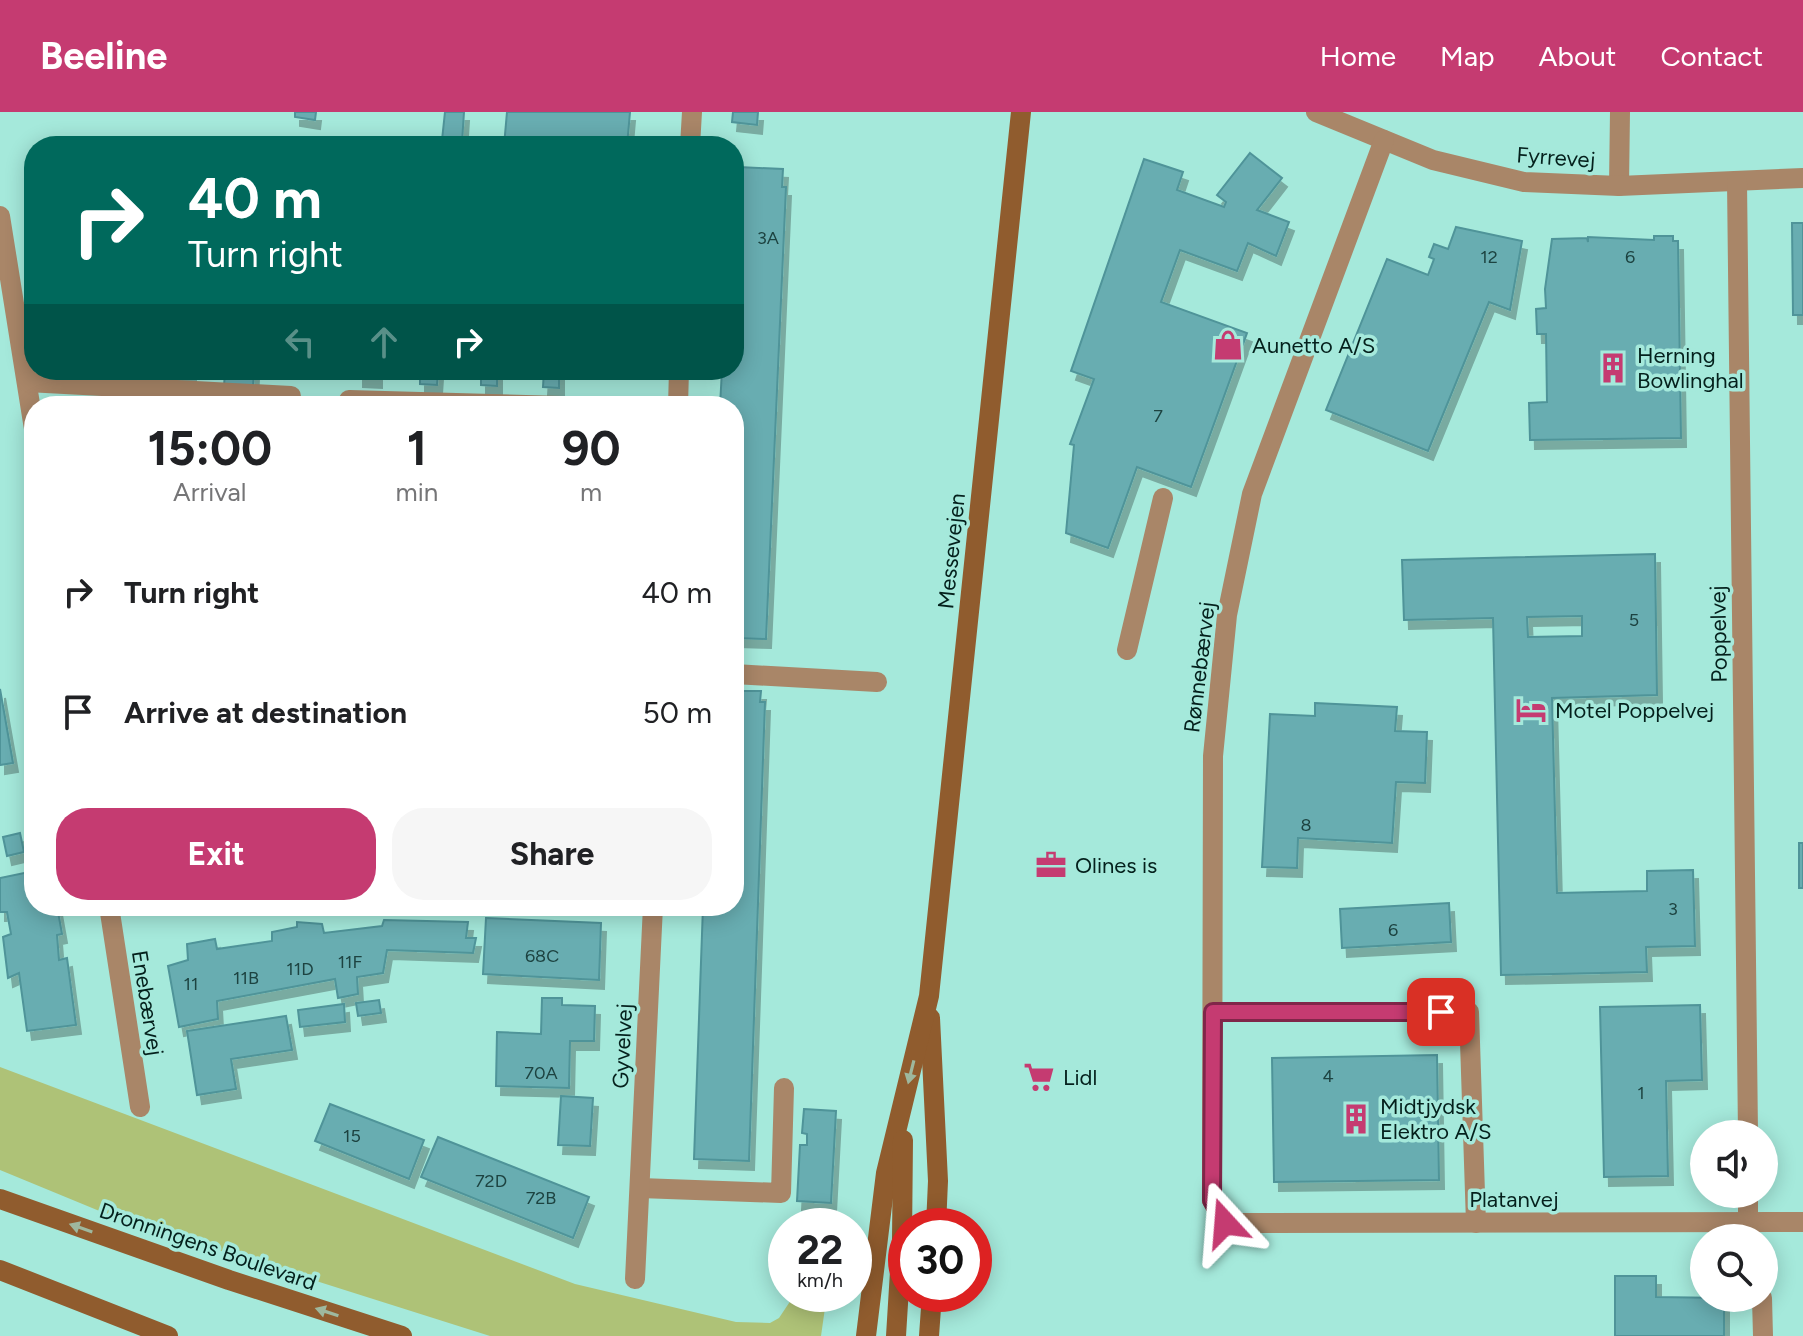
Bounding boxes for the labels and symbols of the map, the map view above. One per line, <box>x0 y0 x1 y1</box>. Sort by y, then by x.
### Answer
street label: Fyrrevej <box>1516 141 1596 174</box>
house number: 3A <box>757 227 779 249</box>
house number: 12 <box>1480 246 1498 268</box>
house number: 6 <box>1625 246 1635 268</box>
shop icon: Aunetto A/S <box>1211 328 1245 362</box>
place label: Aunetto A/S <box>1252 332 1375 359</box>
place label: Herning Bowlinghal <box>1637 342 1744 394</box>
building icon: Herning Bowlinghal <box>1596 351 1630 385</box>
house number: 7 <box>1153 405 1163 427</box>
street label: Messevejen <box>932 492 971 610</box>
street label: Poppelvej <box>1704 585 1733 683</box>
street label: Rønnebærvej <box>1178 600 1221 734</box>
house number: 5 <box>1629 609 1639 631</box>
hotel icon: Motel Poppelvej <box>1514 693 1548 727</box>
place label: Motel Poppelvej <box>1555 697 1714 724</box>
house number: 8 <box>1300 814 1312 836</box>
office icon: Olines is <box>1034 848 1068 882</box>
place label: Olines is <box>1075 852 1157 879</box>
house number: 3 <box>1668 898 1678 920</box>
house number: 6 <box>1388 919 1398 941</box>
house number: 68C <box>525 945 559 967</box>
street label: Enebærvej <box>126 949 169 1058</box>
house number: 11F <box>338 951 363 973</box>
house number: 11D <box>286 958 314 980</box>
house number: 11B <box>233 967 259 989</box>
house number: 11 <box>184 973 198 995</box>
pin <box>1407 978 1475 1046</box>
street label: Gyvelvej <box>607 1003 638 1089</box>
one-way arrow <box>904 1059 917 1084</box>
supermarket icon: Lidl <box>1022 1060 1056 1094</box>
house number: 70A <box>524 1062 558 1084</box>
place label: Lidl <box>1063 1064 1097 1091</box>
house number: 4 <box>1322 1065 1334 1087</box>
house number: 1 <box>1637 1082 1645 1104</box>
place label: Midtjydsk Elektro A/S <box>1380 1093 1491 1145</box>
building icon: Midtjydsk Elektro A/S <box>1339 1102 1373 1136</box>
house number: 15 <box>343 1125 361 1147</box>
house number: 72D <box>475 1170 507 1192</box>
position arrow <box>1183 1181 1267 1265</box>
street label: Platanvej <box>1469 1186 1559 1213</box>
house number: 72B <box>526 1187 556 1209</box>
street label: Dronningens Boulevard <box>96 1197 320 1296</box>
speed limit sign: 30 <box>888 1208 992 1312</box>
one-way arrow <box>69 1221 93 1233</box>
one-way arrow <box>315 1305 339 1318</box>

